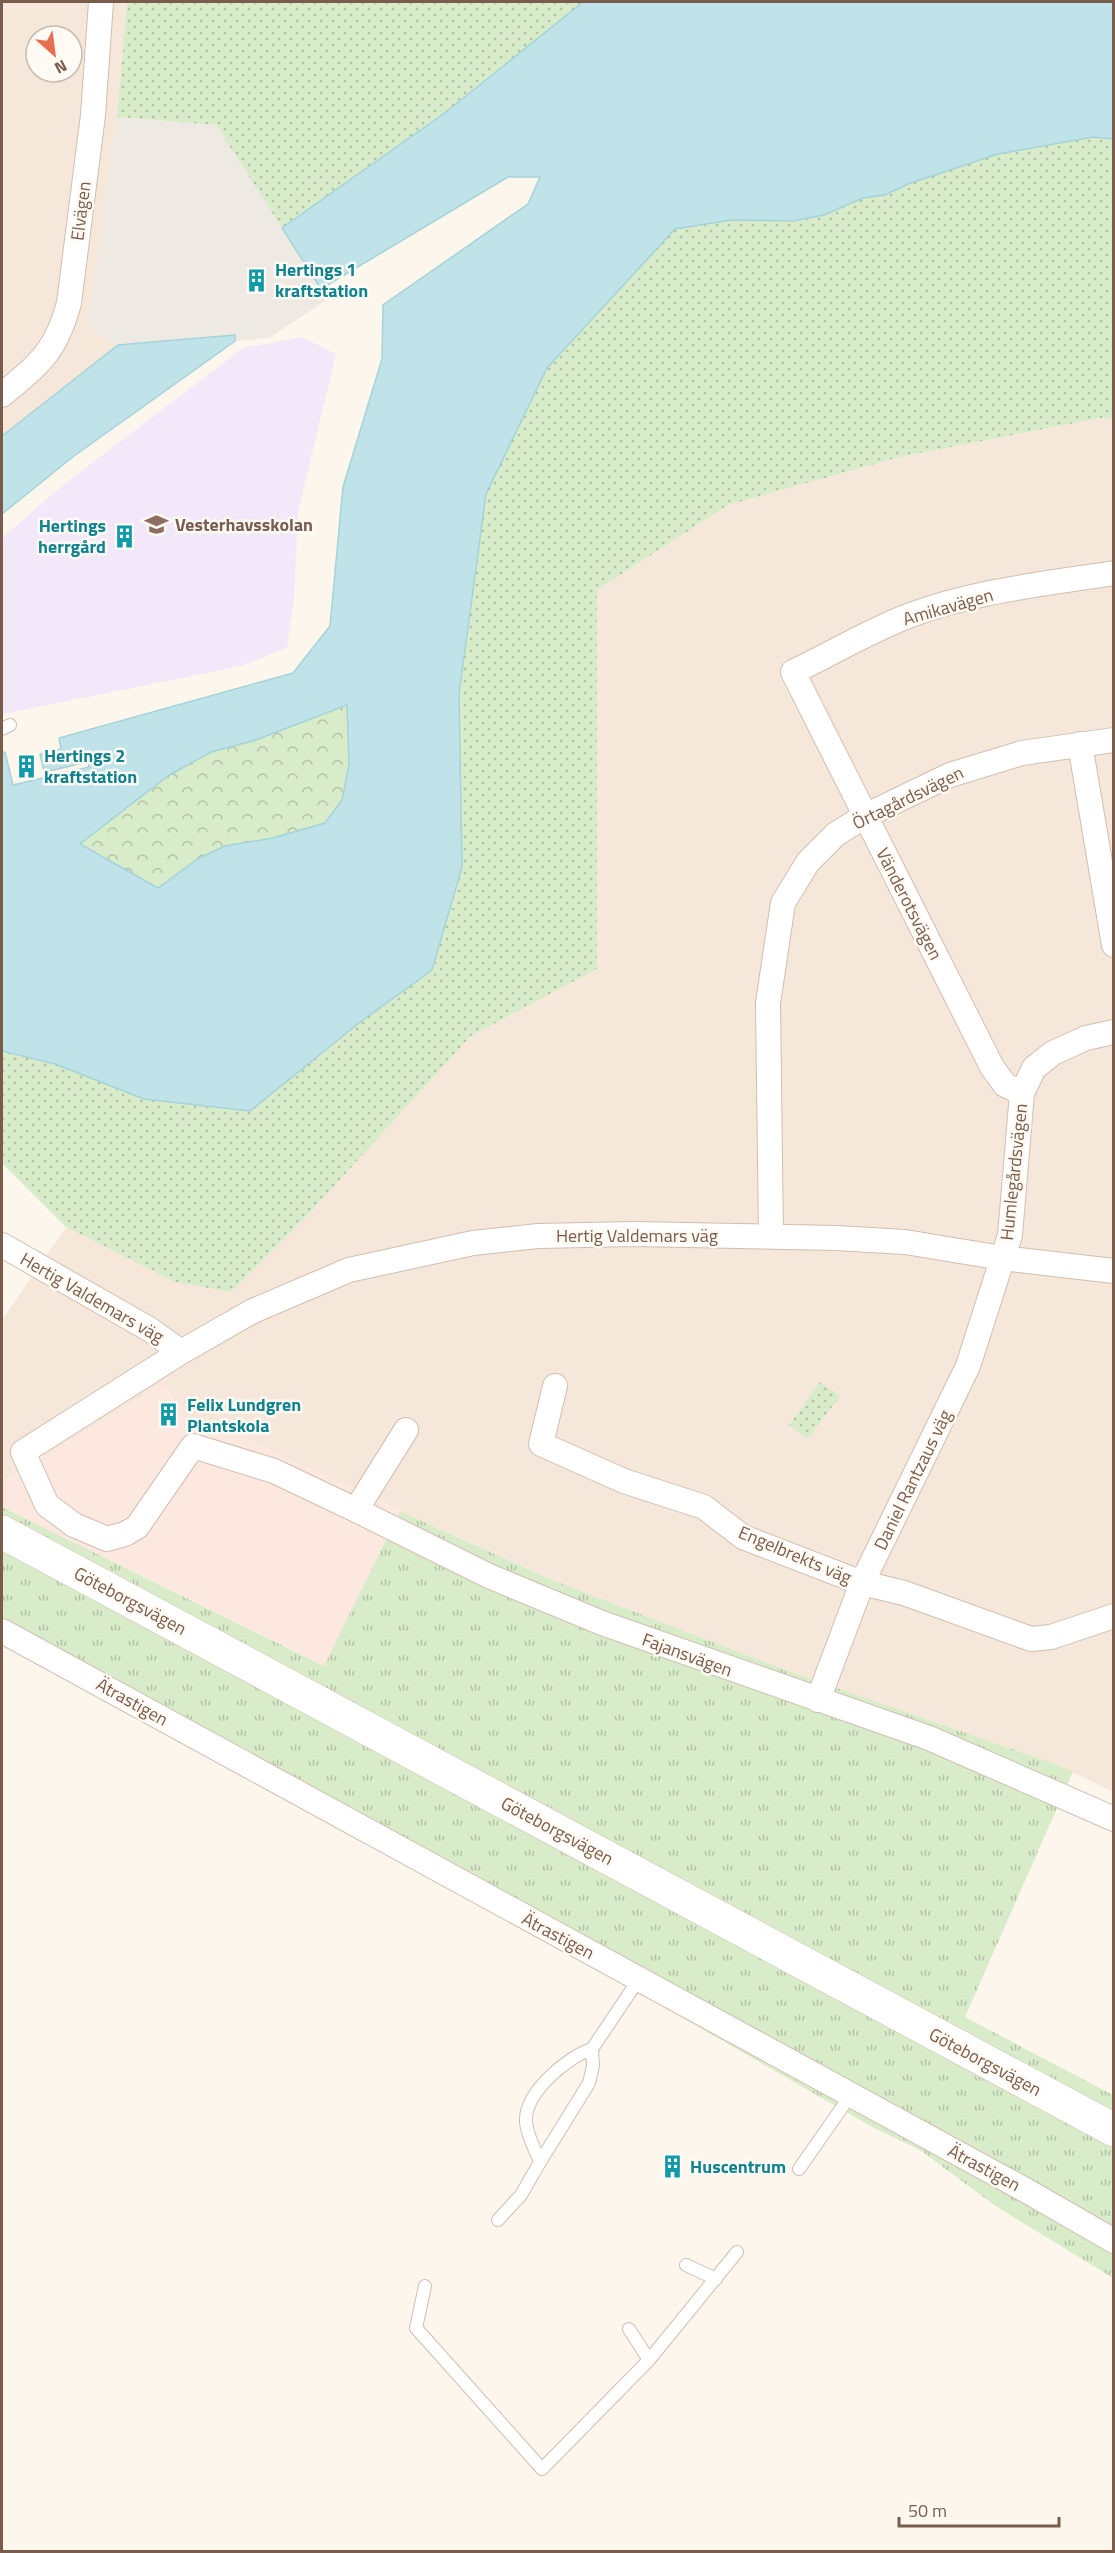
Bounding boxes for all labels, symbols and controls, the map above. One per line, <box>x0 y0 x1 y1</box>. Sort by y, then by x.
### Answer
north arrow <box>24 24 84 84</box>
text: N <box>51 54 72 80</box>
street label: Elvägen <box>63 180 98 242</box>
place label: Hertings 1 kraftstation <box>275 256 368 304</box>
building icon: Hertings 1 kraftstation <box>244 267 270 293</box>
place label: Vesterhavsskolan <box>175 511 313 538</box>
place label: Hertings herrgård <box>38 512 106 560</box>
school or university icon: Vesterhavsskolan <box>144 512 170 538</box>
building icon: Hertings herrgård <box>111 523 137 549</box>
street label: Amikavägen <box>900 581 996 632</box>
place label: Hertings 2 kraftstation <box>44 742 137 790</box>
building icon: Hertings 2 kraftstation <box>13 753 39 779</box>
street label: Örtagårdsvägen <box>847 759 968 836</box>
street label: Vänderotsvägen <box>870 843 949 965</box>
street label: Humlegårdsvägen <box>993 1102 1034 1242</box>
street label: Hertig Valdemars väg <box>556 1222 718 1249</box>
street label: Hertig Valdemars väg <box>15 1245 169 1350</box>
place label: Felix Lundgren Plantskola <box>187 1391 301 1439</box>
building icon: Felix Lundgren Plantskola <box>156 1402 182 1428</box>
street label: Daniel Rantzaus väg <box>867 1405 958 1555</box>
street label: Engelbrekts väg <box>734 1519 856 1591</box>
street label: Göteborgsvägen <box>69 1560 191 1642</box>
street label: Fajansvägen <box>638 1626 736 1683</box>
street label: Ätrastigen <box>91 1671 173 1732</box>
street label: Göteborgsvägen <box>496 1790 618 1872</box>
street label: Ätrastigen <box>517 1905 599 1966</box>
street label: Göteborgsvägen <box>924 2021 1046 2103</box>
street label: Ätrastigen <box>943 2137 1025 2198</box>
place label: Huscentrum <box>690 2153 786 2180</box>
building icon: Huscentrum <box>659 2154 685 2180</box>
scale bar <box>899 2490 1060 2528</box>
text: 50 m <box>908 2497 947 2524</box>

